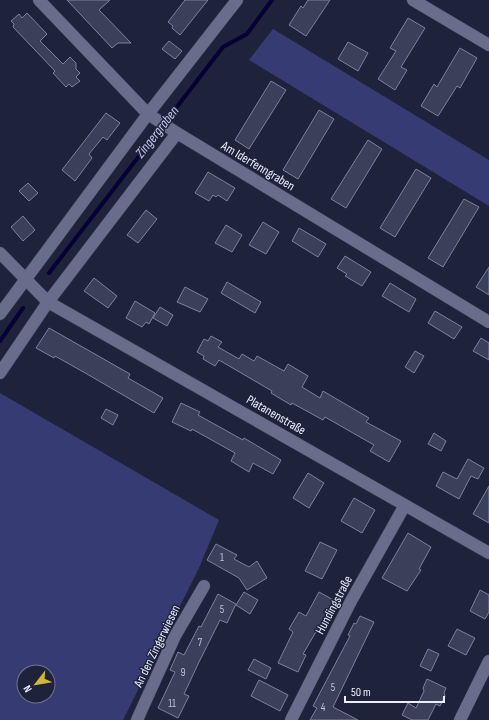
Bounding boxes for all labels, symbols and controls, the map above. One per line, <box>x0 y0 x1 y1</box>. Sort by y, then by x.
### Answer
water label: Zingergraben <box>131 103 183 162</box>
street label: Am Iderfenngraben <box>217 137 298 194</box>
street label: Platanenstraße <box>243 392 309 438</box>
house number: 1 <box>220 551 224 564</box>
street label: Hundingstraße <box>312 573 356 637</box>
street label: An den Zingerwiesen <box>130 602 184 691</box>
house number: 5 <box>220 603 224 616</box>
house number: 7 <box>198 636 203 649</box>
north arrow <box>16 664 56 704</box>
house number: 9 <box>181 666 186 679</box>
scale bar <box>345 678 444 704</box>
house number: 5 <box>331 681 335 694</box>
text: N <box>21 683 35 695</box>
text: 50 m <box>351 685 371 700</box>
house number: 11 <box>168 697 176 710</box>
house number: 4 <box>321 701 326 714</box>

